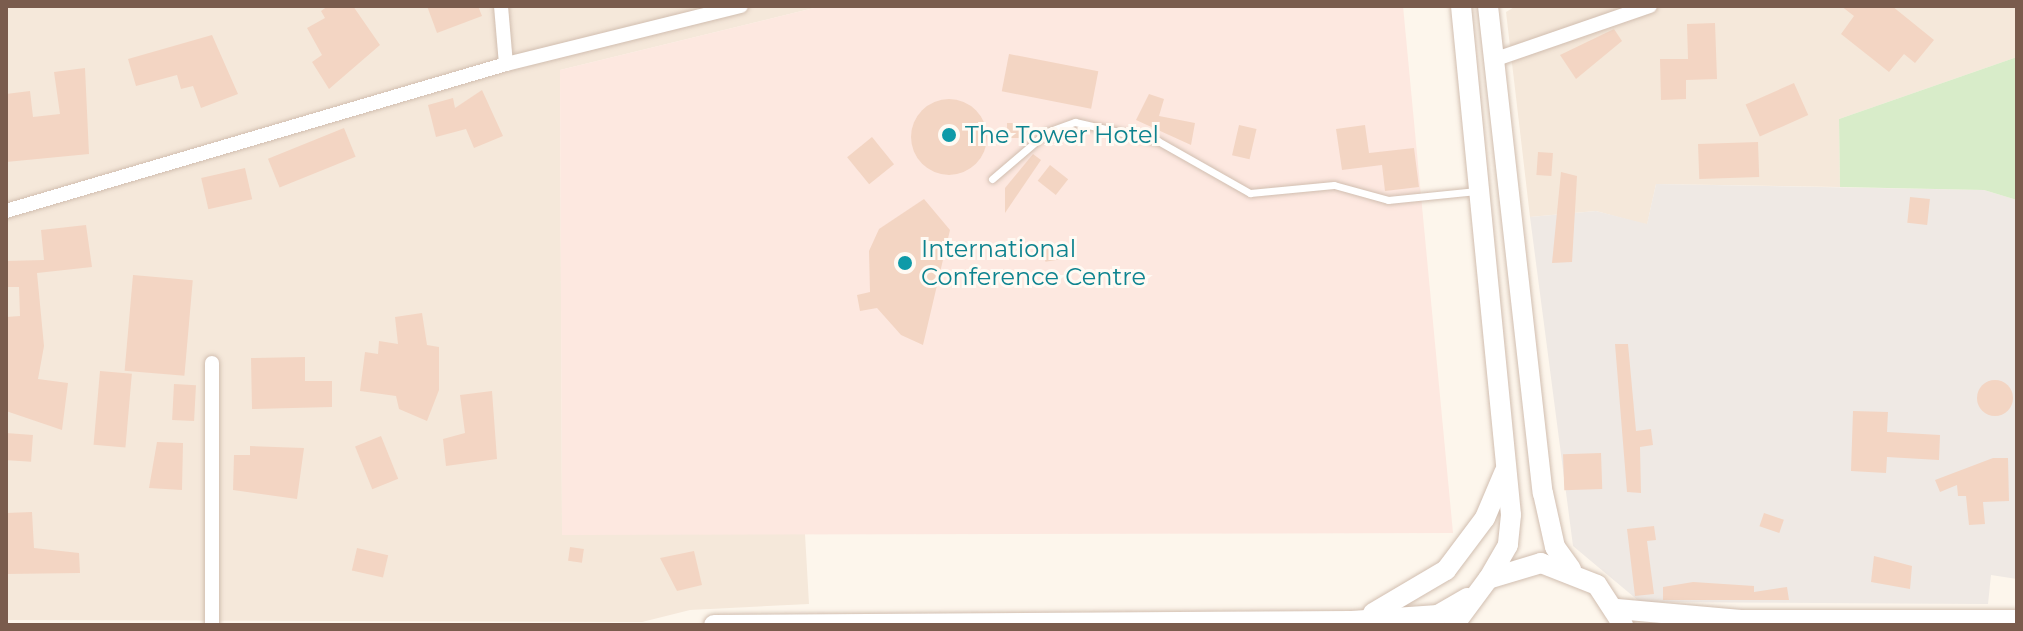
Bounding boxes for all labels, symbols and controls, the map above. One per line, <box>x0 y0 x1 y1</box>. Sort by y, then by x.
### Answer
place label: The Tower Hotel <box>965 121 1159 149</box>
marker: The Tower Hotel <box>940 126 958 144</box>
place label: International Conference Centre <box>921 235 1146 291</box>
marker: International Conference Centre <box>896 254 914 272</box>

